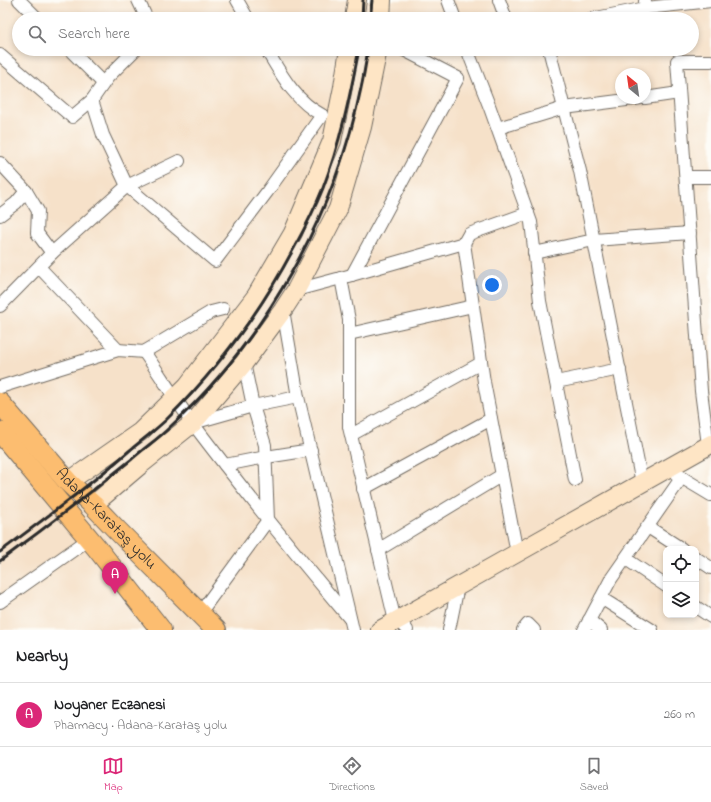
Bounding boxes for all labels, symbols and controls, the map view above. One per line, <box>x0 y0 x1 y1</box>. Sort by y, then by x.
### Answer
search box <box>12 12 699 56</box>
icon: search <box>26 23 48 45</box>
text: Search here <box>58 23 130 45</box>
north arrow <box>615 68 651 104</box>
your location <box>482 275 502 295</box>
street label: Adana-Karataş yolu <box>51 463 161 573</box>
map controls <box>663 546 699 618</box>
button: locate <box>663 546 699 582</box>
pin: A <box>102 561 128 594</box>
button: layers <box>663 582 699 618</box>
text: Nearby <box>16 644 68 669</box>
text: Noyaner Eczanesi <box>54 694 165 716</box>
text: A <box>25 705 33 724</box>
text: 260 m <box>664 705 695 724</box>
text: Pharmacy · Adana-Karataş yolu <box>54 716 227 735</box>
tab: Map <box>102 755 124 795</box>
tab: Directions <box>329 755 375 795</box>
tab: Saved <box>580 755 609 795</box>

